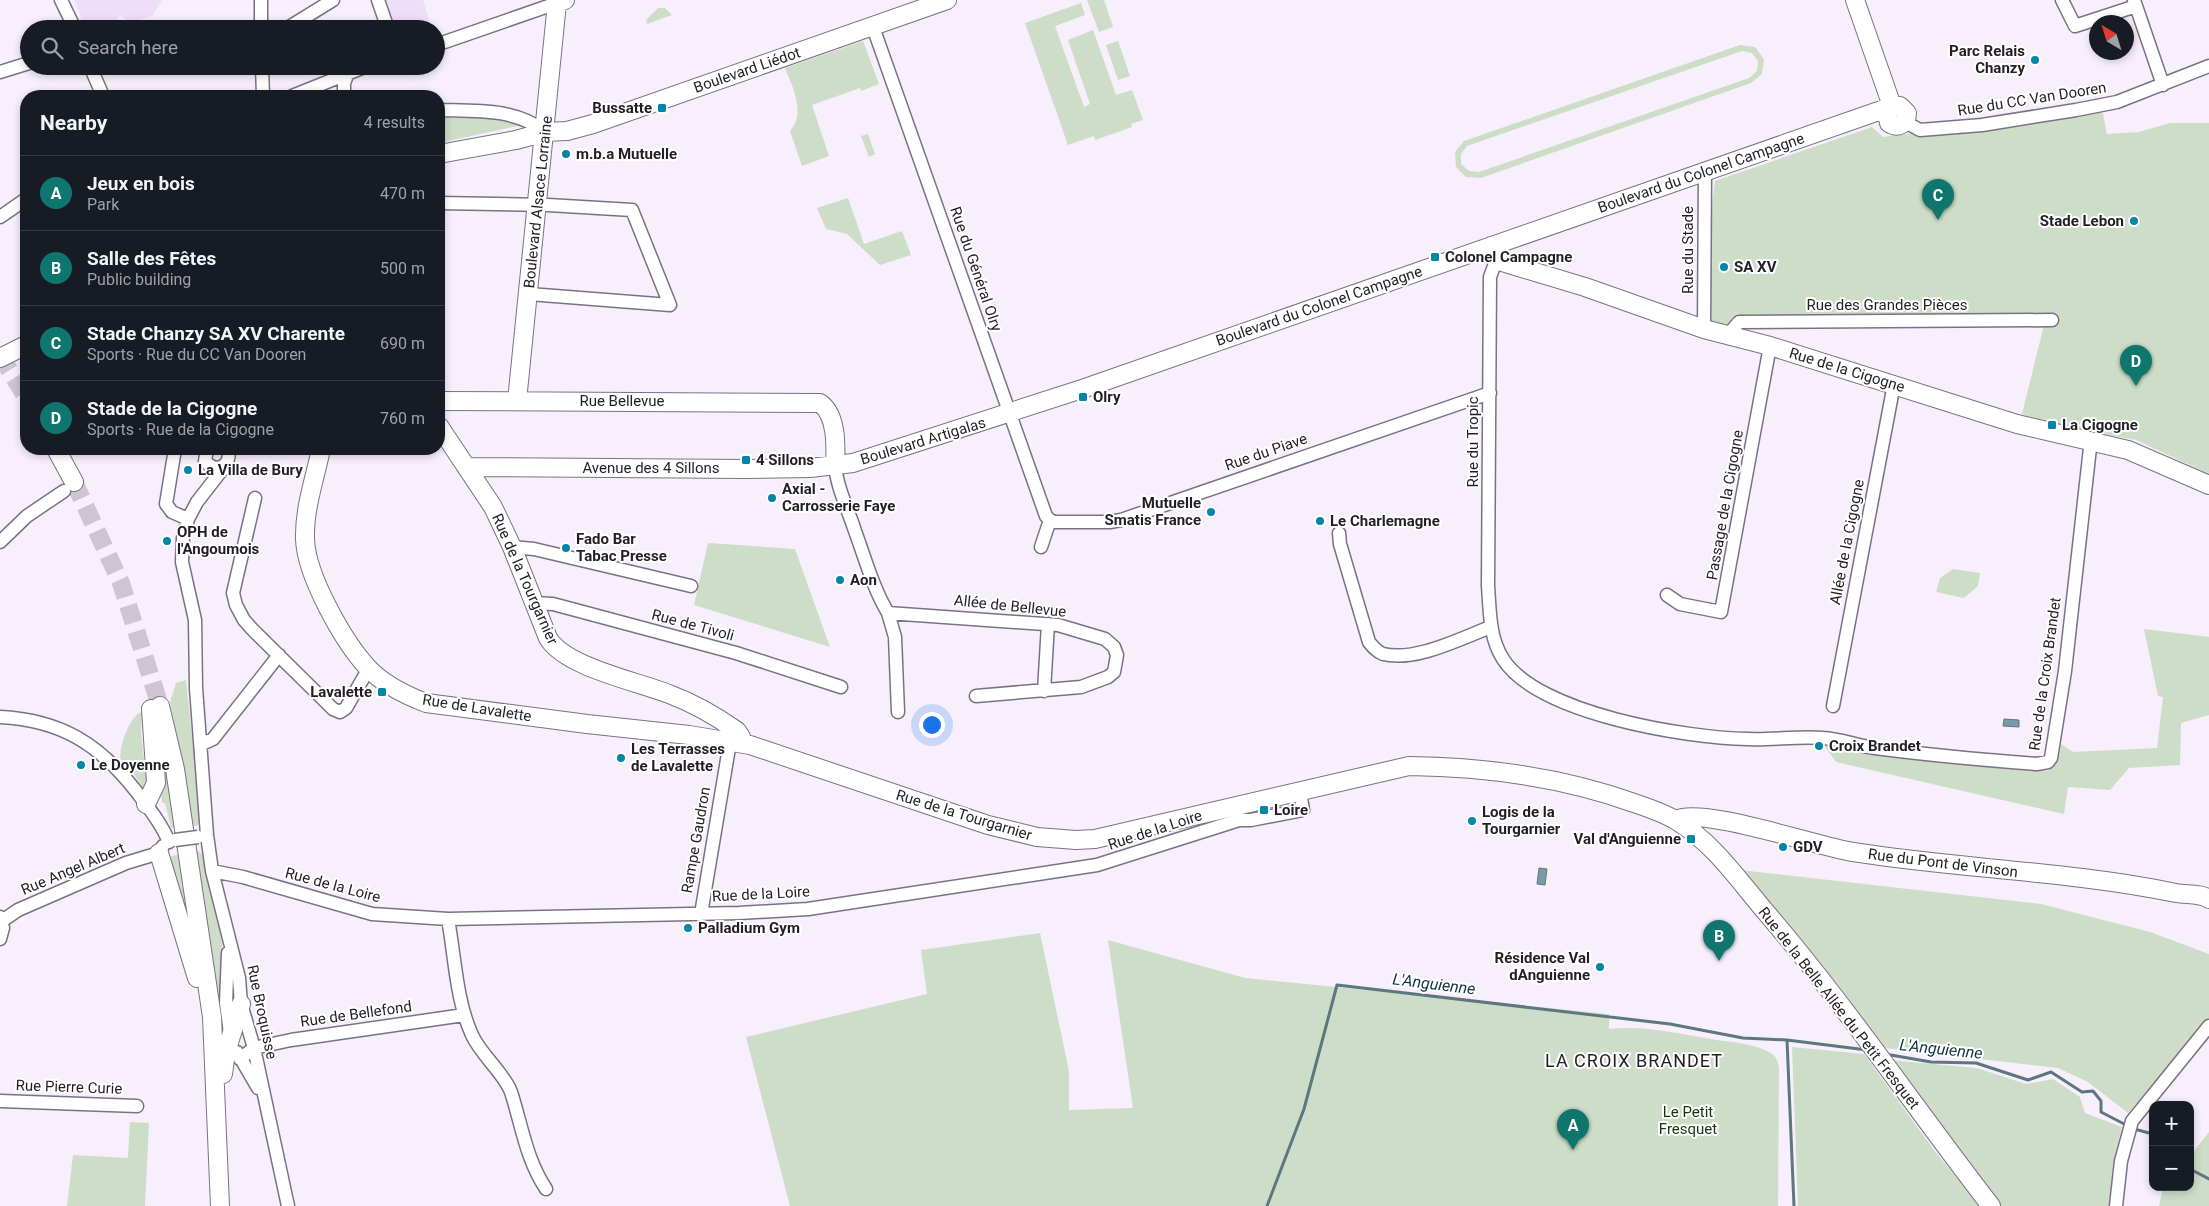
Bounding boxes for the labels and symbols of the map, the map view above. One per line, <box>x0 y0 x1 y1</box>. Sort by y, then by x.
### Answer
north arrow <box>2089 15 2134 60</box>
place label: Parc Relais Chanzy <box>1949 42 2025 77</box>
street label: Boulevard Liédot <box>691 43 803 97</box>
marker: Parc Relais Chanzy <box>2029 54 2041 66</box>
street label: Rue du CC Van Dooren <box>1956 78 2108 120</box>
place label: Bussatte <box>592 99 652 117</box>
marker: Bussatte <box>656 102 668 114</box>
street label: Boulevard Alsace Lorraine <box>520 115 556 289</box>
street label: Boulevard du Colonel Campagne <box>1595 129 1807 217</box>
place label: m.b.a Mutuelle <box>576 145 677 163</box>
marker: m.b.a Mutuelle <box>560 148 572 160</box>
pin: C <box>1922 179 1954 220</box>
street label: Rue du Général Olry <box>946 204 1006 334</box>
street label: Rue du Stade <box>1679 206 1697 294</box>
place label: Stade Lebon <box>2040 212 2124 230</box>
marker: Stade Lebon <box>2128 215 2140 227</box>
place label: Colonel Campagne <box>1445 248 1572 266</box>
marker: Colonel Campagne <box>1429 251 1441 263</box>
place label: SA XV <box>1734 258 1777 276</box>
marker: SA XV <box>1718 261 1730 273</box>
street label: Boulevard du Colonel Campagne <box>1213 262 1425 350</box>
street label: Rue des Grandes Pièces <box>1806 296 1968 314</box>
street label: Rue de la Cigogne <box>1787 344 1907 396</box>
pin: D <box>2120 345 2152 386</box>
place label: Olry <box>1093 388 1121 406</box>
marker: Olry <box>1077 391 1089 403</box>
street label: Rue Bellevue <box>579 392 665 410</box>
street label: Rue du Tropic <box>1464 396 1482 488</box>
street label: Boulevard Artigalas <box>858 413 988 469</box>
place label: La Cigogne <box>2062 416 2138 434</box>
marker: La Cigogne <box>2046 419 2058 431</box>
street label: Rue du Piave <box>1222 429 1310 474</box>
street label: Passage de la Cigogne <box>1703 429 1747 581</box>
place label: 4 Sillons <box>756 451 814 469</box>
marker: 4 Sillons <box>740 454 752 466</box>
street label: Avenue des 4 Sillons <box>582 459 720 477</box>
place label: La Villa de Bury <box>198 461 303 479</box>
marker: La Villa de Bury <box>182 464 194 476</box>
street label: Allée de la Cigogne <box>1826 478 1868 606</box>
place label: Axial - Carrosserie Faye <box>782 480 895 515</box>
marker: Axial - Carrosserie Faye <box>766 492 778 504</box>
place label: Mutuelle Smatis France <box>1105 494 1201 529</box>
marker: Mutuelle Smatis France <box>1205 506 1217 518</box>
street label: Rue de la Tourgarnier <box>488 511 562 647</box>
place label: Le Charlemagne <box>1330 512 1440 530</box>
marker: Le Charlemagne <box>1314 515 1326 527</box>
place label: OPH de l'Angoumois <box>177 523 260 558</box>
place label: Fado Bar Tabac Presse <box>576 530 667 565</box>
marker: OPH de l'Angoumois <box>161 535 173 547</box>
marker: Fado Bar Tabac Presse <box>560 542 572 554</box>
place label: Aon <box>850 571 877 589</box>
marker: Aon <box>834 574 846 586</box>
street label: Allée de Bellevue <box>953 591 1067 621</box>
street label: Rue de la Croix Brandet <box>2025 596 2065 752</box>
street label: Rue de Tivoli <box>650 605 736 645</box>
place label: Lavalette <box>310 683 372 701</box>
marker: Lavalette <box>376 686 388 698</box>
street label: Rue de Lavalette <box>421 690 533 726</box>
your location <box>919 712 945 738</box>
place label: Croix Brandet <box>1829 737 1921 755</box>
place label: Les Terrasses de Lavalette <box>631 740 725 775</box>
marker: Croix Brandet <box>1813 740 1825 752</box>
marker: Les Terrasses de Lavalette <box>615 752 627 764</box>
place label: Le Doyenne <box>91 756 170 774</box>
marker: Le Doyenne <box>75 759 87 771</box>
street label: Rampe Gaudron <box>678 785 714 895</box>
street label: Rue de la Tourgarnier <box>894 786 1034 844</box>
place label: Loire <box>1274 801 1308 819</box>
place label: Logis de la Tourgarnier <box>1482 803 1561 838</box>
marker: Loire <box>1258 804 1270 816</box>
street label: Rue de la Loire <box>1106 806 1204 854</box>
marker: Logis de la Tourgarnier <box>1466 815 1478 827</box>
place label: Val d'Anguienne <box>1574 830 1681 848</box>
marker: Val d'Anguienne <box>1685 833 1697 845</box>
place label: GDV <box>1793 838 1823 856</box>
street label: Rue Angel Albert <box>18 839 128 899</box>
marker: GDV <box>1777 841 1789 853</box>
street label: Rue du Pont de Vinson <box>1867 845 2019 881</box>
street label: Rue de la Loire <box>283 864 383 906</box>
street label: Rue de la Loire <box>712 882 810 906</box>
street label: Rue de la Belle Allée du Petit Fresquet <box>1755 903 1923 1113</box>
place label: Palladium Gym <box>698 919 800 937</box>
pin: B <box>1703 920 1735 961</box>
marker: Palladium Gym <box>682 922 694 934</box>
place label: Résidence Val dAnguienne <box>1495 949 1590 984</box>
marker: Résidence Val dAnguienne <box>1594 961 1606 973</box>
street label: Rue Broquisse <box>243 963 281 1061</box>
water label: L'Anguienne <box>1391 969 1477 999</box>
street label: Rue de Bellefond <box>299 997 413 1031</box>
water label: L'Anguienne <box>1899 1035 1983 1063</box>
district label: LA CROIX BRANDET <box>1545 1050 1723 1071</box>
street label: Rue Pierre Curie <box>15 1076 123 1098</box>
park label: Le Petit Fresquet <box>1659 1103 1717 1138</box>
pin: A <box>1557 1109 1589 1150</box>

